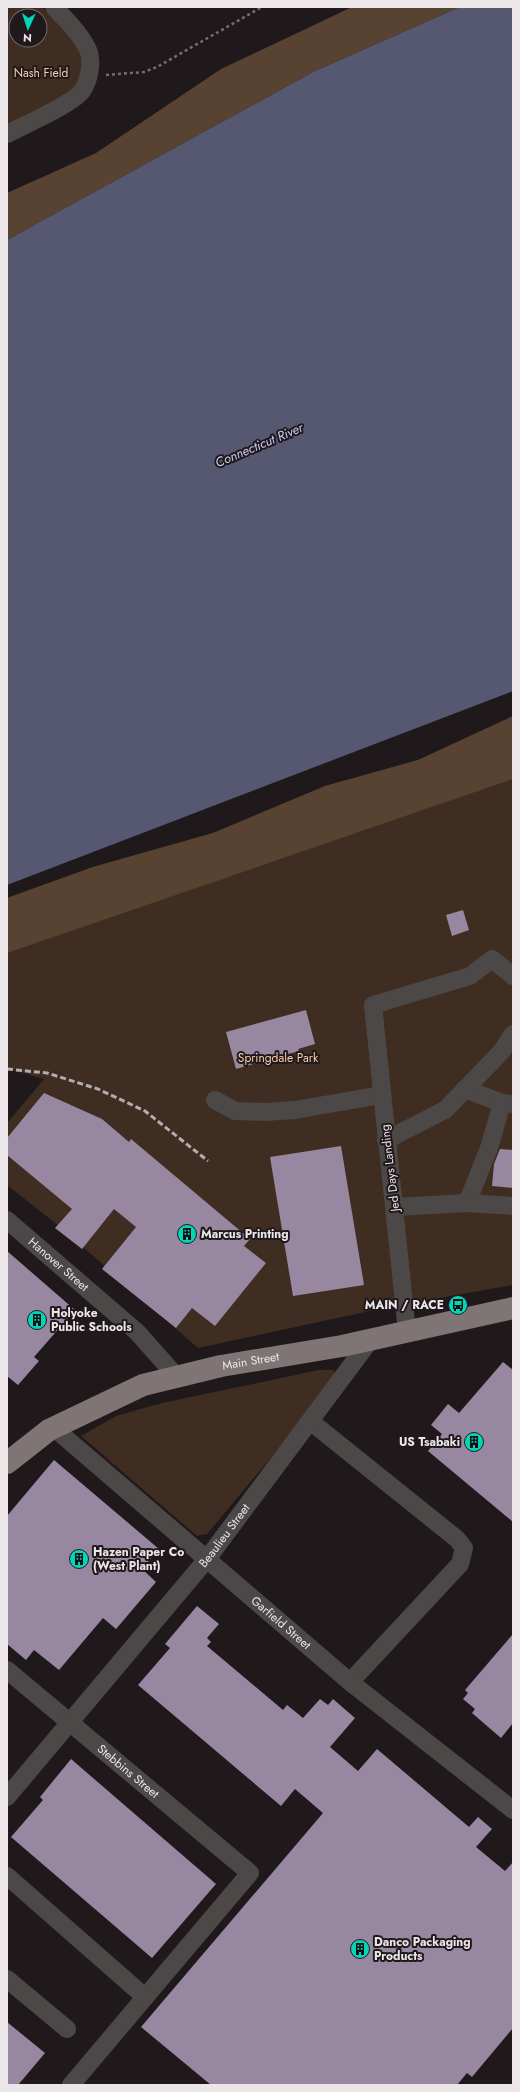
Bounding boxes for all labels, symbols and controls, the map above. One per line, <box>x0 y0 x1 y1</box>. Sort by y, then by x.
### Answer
north arrow <box>8 8 48 48</box>
text: N <box>23 30 32 46</box>
park label: Nash Field <box>14 64 68 82</box>
water label: Connecticut River <box>212 418 306 472</box>
park label: Springdale Park <box>238 1049 319 1067</box>
street label: Jed Days Landing <box>376 1123 405 1215</box>
building icon: Marcus Printing <box>176 1223 198 1245</box>
place label: Marcus Printing <box>201 1225 289 1243</box>
street label: Hanover Street <box>24 1233 93 1296</box>
bus stop icon: MAIN / RACE <box>447 1294 469 1316</box>
place label: MAIN / RACE <box>365 1296 444 1314</box>
place label: Holyoke Public Schools <box>51 1304 132 1336</box>
building icon: Holyoke Public Schools <box>26 1309 48 1331</box>
street label: Main Street <box>221 1348 280 1375</box>
building icon: US Tsabaki <box>463 1431 485 1453</box>
place label: US Tsabaki <box>399 1433 460 1451</box>
street label: Beaulieu Street <box>195 1500 254 1571</box>
place label: Hazen Paper Co (West Plant) <box>93 1543 184 1575</box>
building icon: Hazen Paper Co (West Plant) <box>68 1548 90 1570</box>
street label: Garfield Street <box>247 1592 315 1654</box>
street label: Stebbins Street <box>93 1740 163 1803</box>
place label: Danco Packaging Products <box>374 1933 471 1965</box>
building icon: Danco Packaging Products <box>349 1938 371 1960</box>

